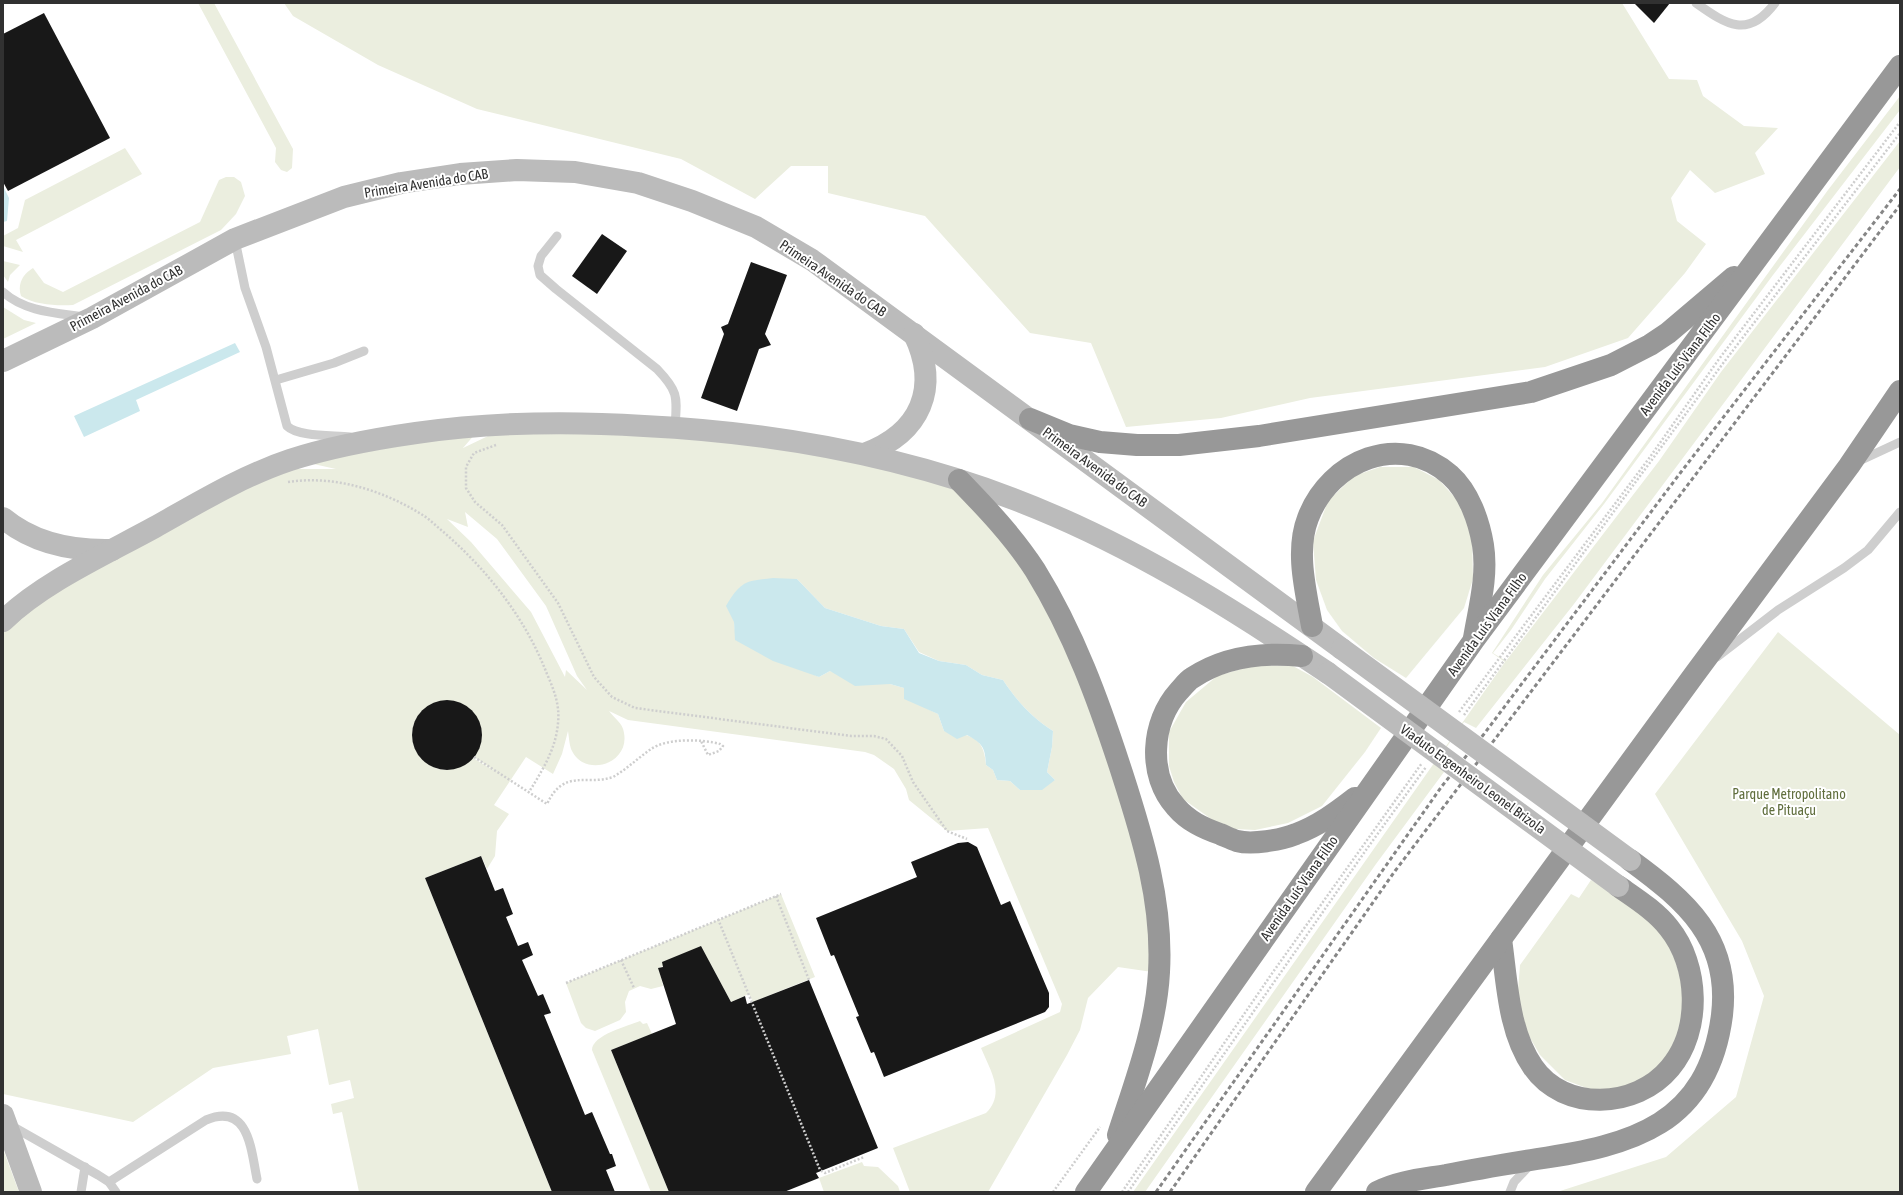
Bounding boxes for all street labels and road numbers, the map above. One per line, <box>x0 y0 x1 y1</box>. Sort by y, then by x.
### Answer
street label: Primeira Avenida do CAB <box>363 165 489 201</box>
street label: Primeira Avenida do CAB <box>777 236 890 320</box>
street label: Primeira Avenida do CAB <box>67 261 185 334</box>
street label: Avenida Luís Viana Filho <box>1636 310 1724 418</box>
street label: Primeira Avenida do CAB <box>1040 424 1151 510</box>
street label: Avenida Luís Viana Filho <box>1444 569 1530 679</box>
street label: Viaduto Engenheiro Leonel Brizola <box>1397 721 1549 837</box>
street label: Avenida Luís Viana Filho <box>1257 833 1341 943</box>

